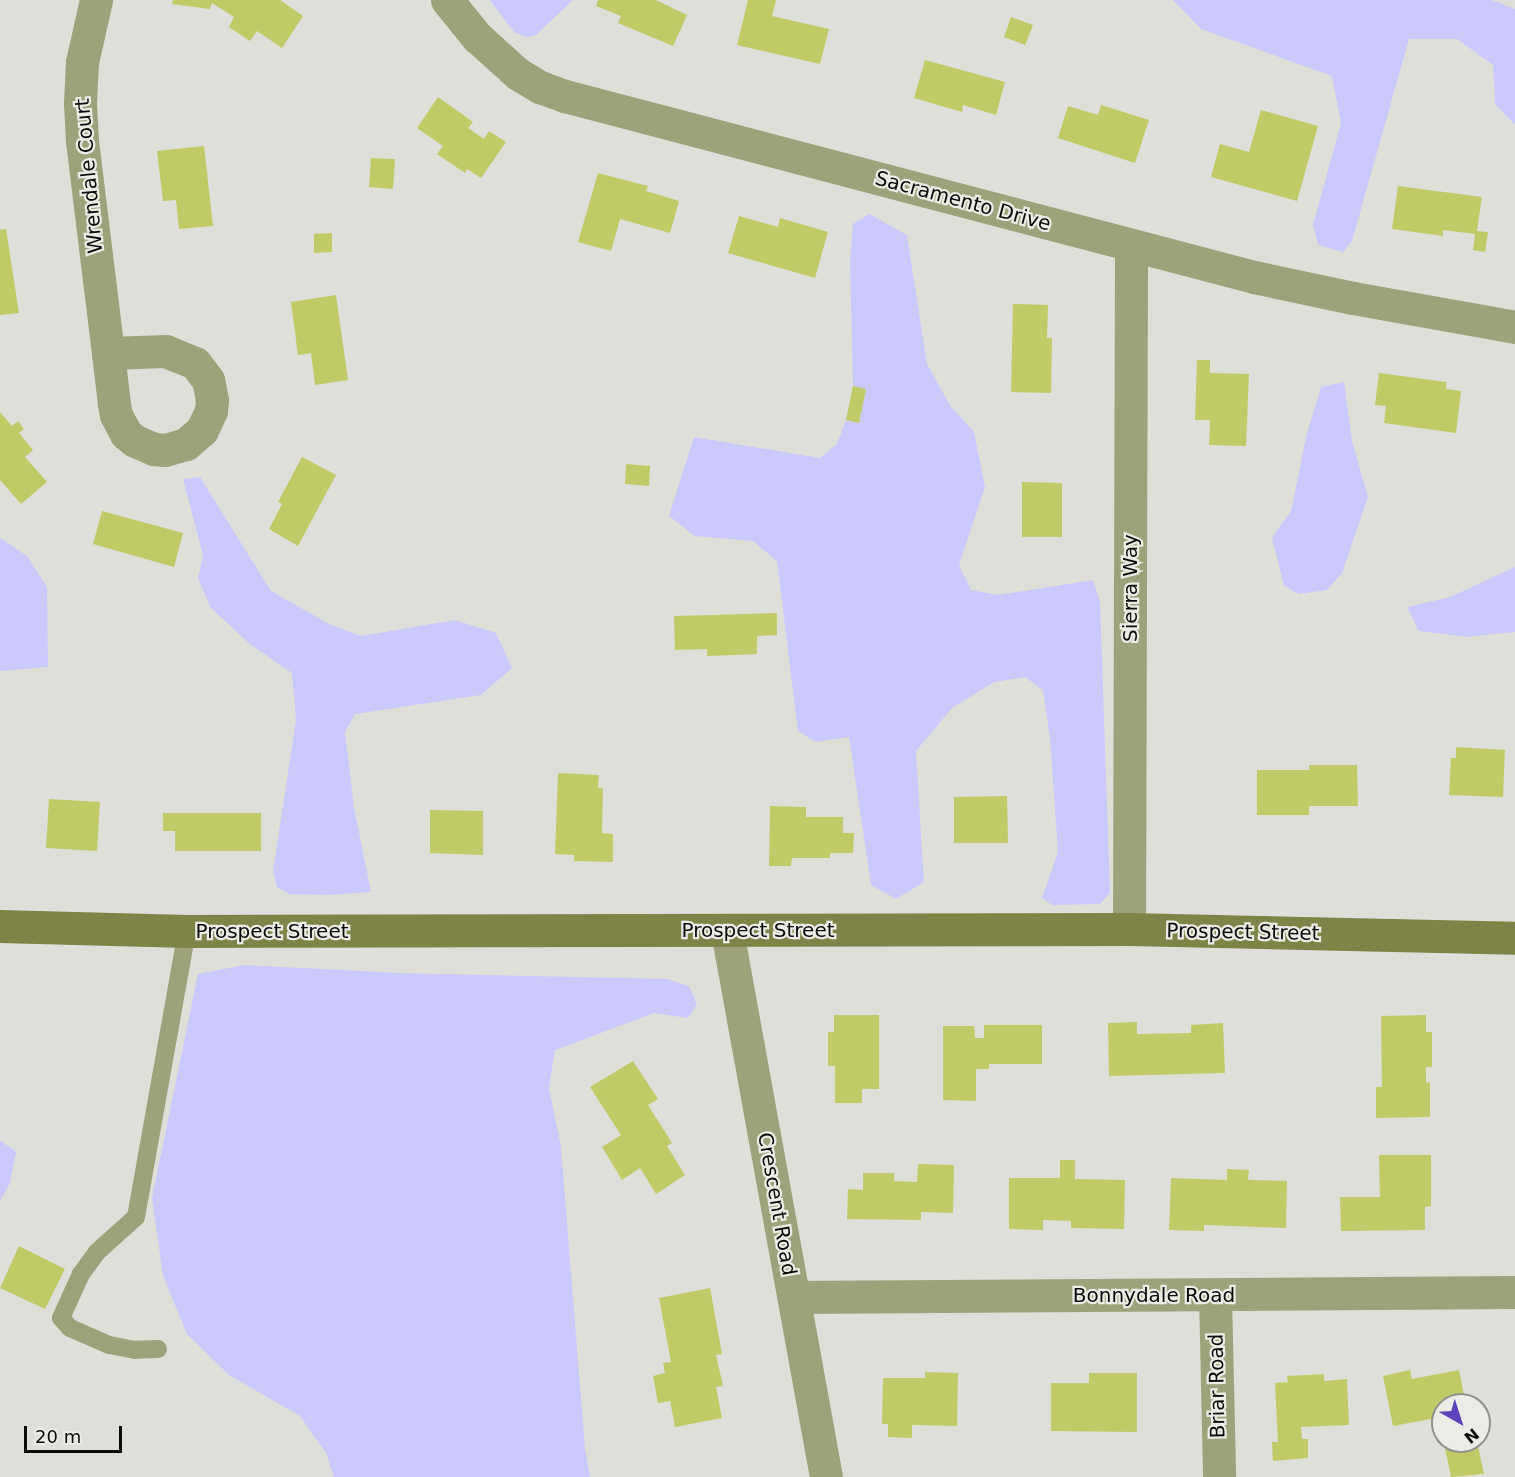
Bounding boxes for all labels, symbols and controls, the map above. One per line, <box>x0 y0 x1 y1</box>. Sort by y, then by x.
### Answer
street label: Wrendale Court <box>70 97 108 255</box>
street label: Sacramento Drive <box>873 166 1053 236</box>
street label: Sierra Way <box>1118 534 1142 642</box>
street label: Prospect Street <box>681 918 835 942</box>
street label: Prospect Street <box>195 919 349 943</box>
street label: Prospect Street <box>1166 919 1320 945</box>
street label: Crescent Road <box>753 1131 801 1277</box>
street label: Bonnydale Road <box>1073 1283 1235 1307</box>
street label: Briar Road <box>1204 1334 1230 1438</box>
north arrow <box>1431 1393 1491 1453</box>
scale bar <box>27 1414 124 1452</box>
text: N <box>1460 1424 1483 1447</box>
text: 20 m <box>35 1426 81 1447</box>

